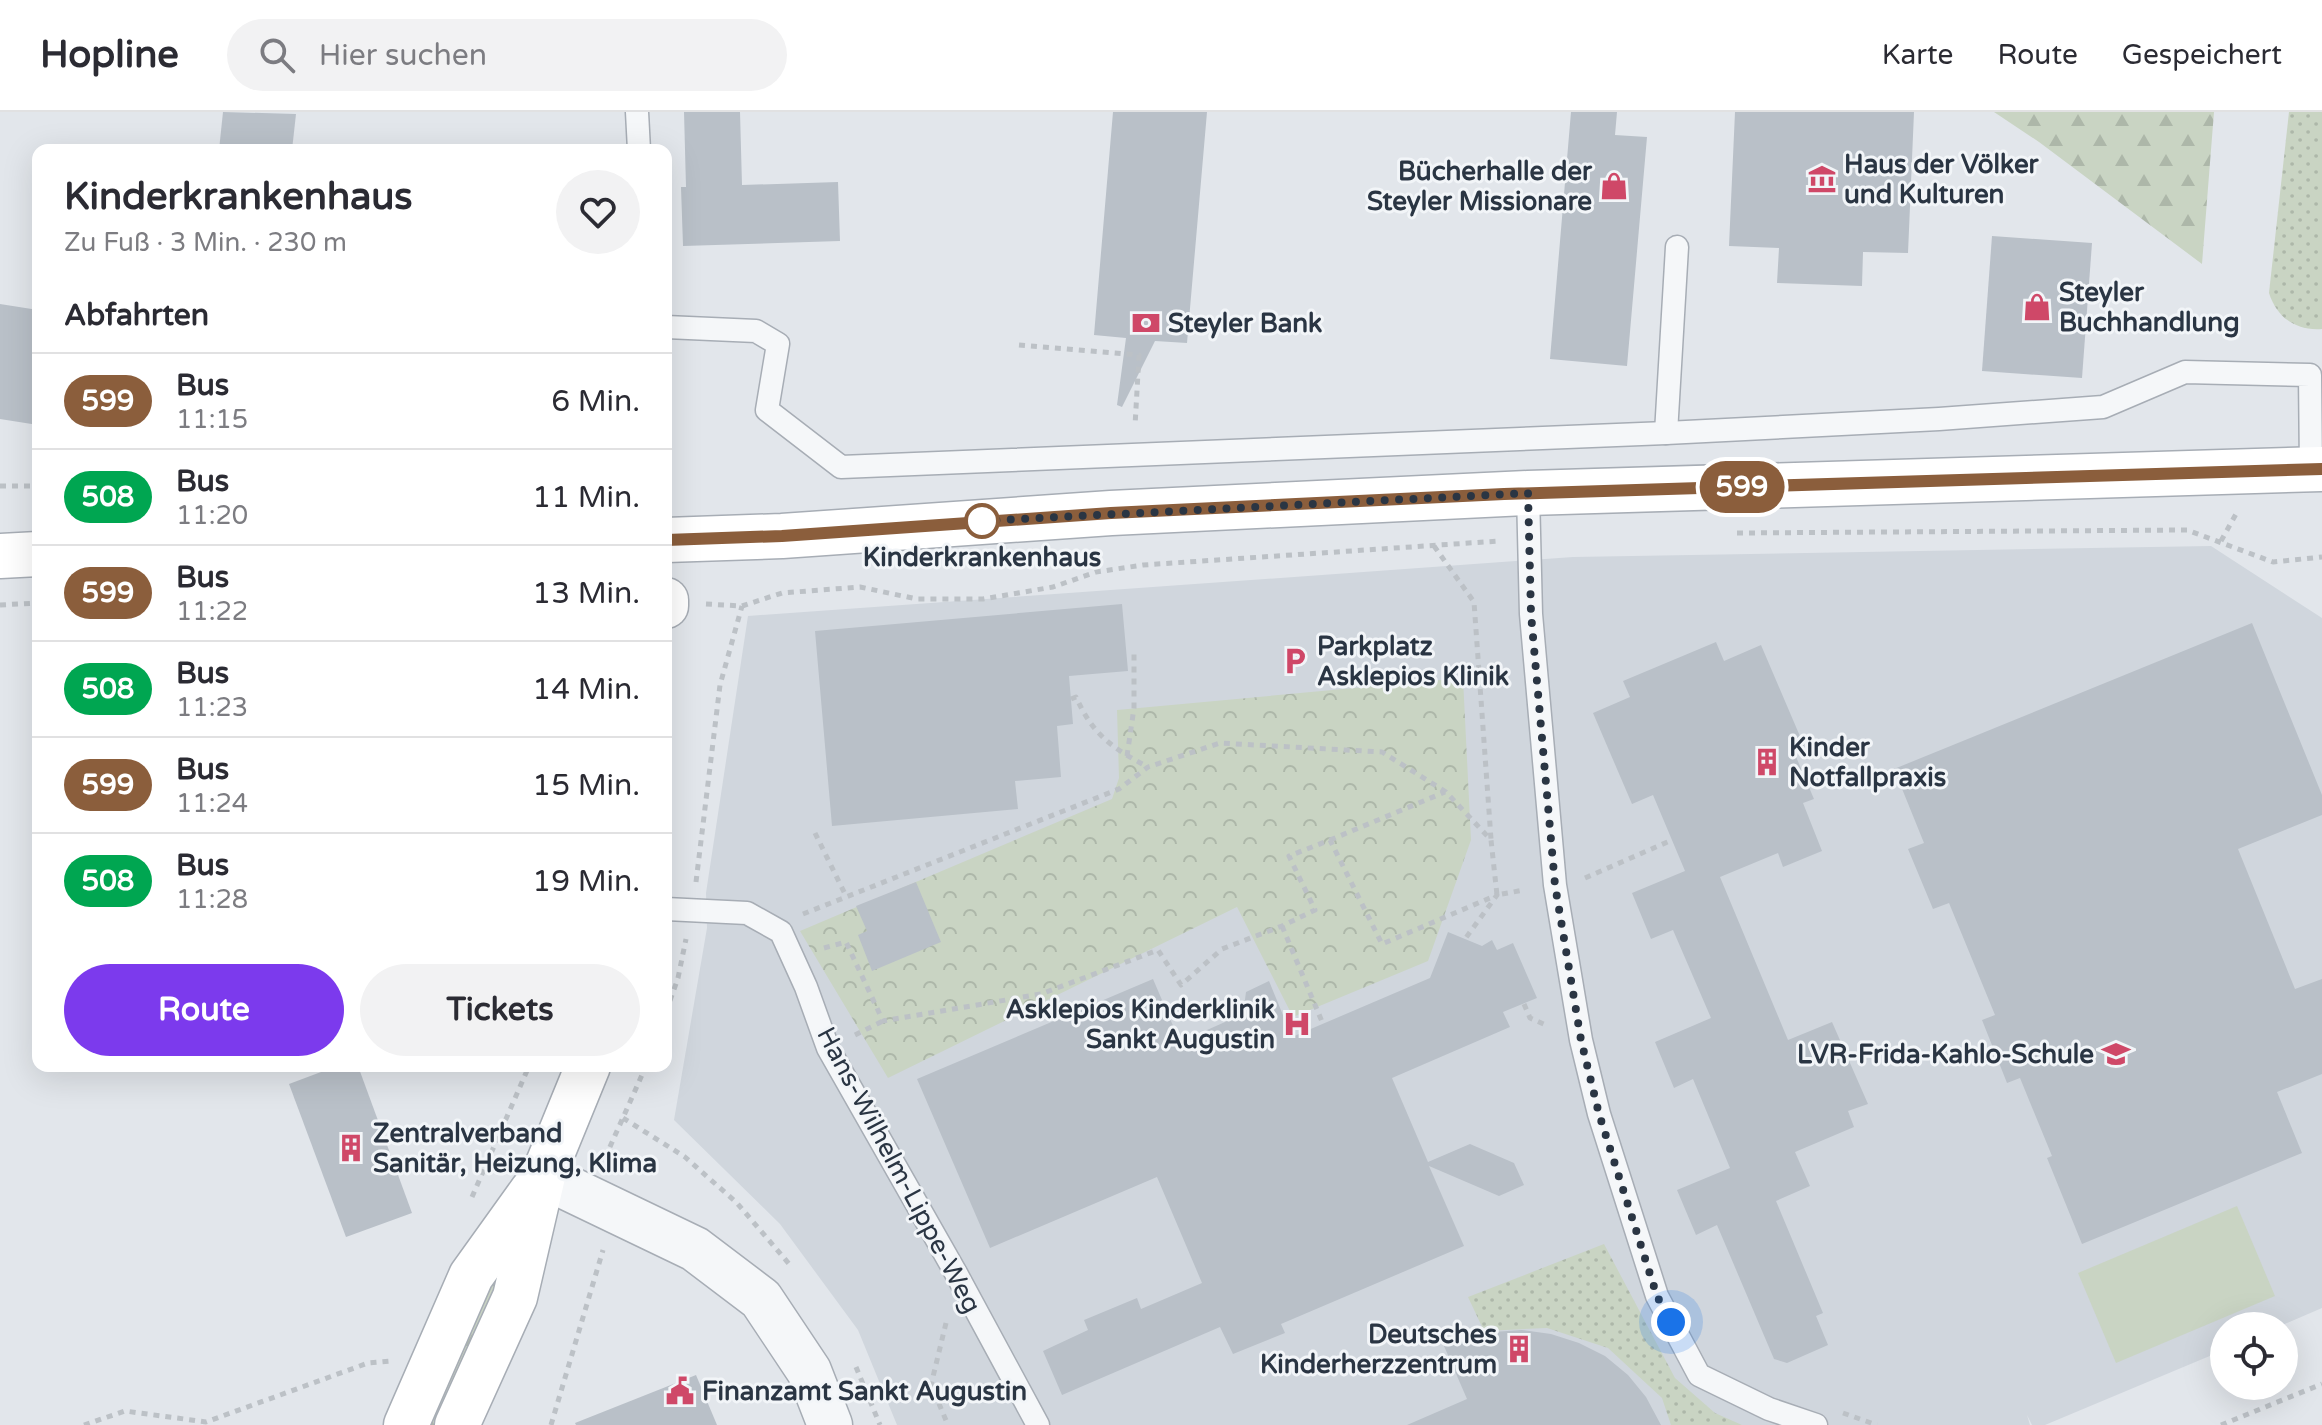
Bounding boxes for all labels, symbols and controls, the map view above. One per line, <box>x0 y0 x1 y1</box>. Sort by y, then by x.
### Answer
search box <box>227 19 787 91</box>
text: Hopline <box>40 32 179 78</box>
icon: search <box>255 33 299 77</box>
text: Hier suchen <box>319 37 487 74</box>
text: Karte <box>1882 38 1953 72</box>
text: Route <box>1997 38 2078 72</box>
text: Gespeichert <box>2122 38 2282 72</box>
place label: Haus der Völker und Kulturen <box>1844 149 2040 210</box>
place label: Bücherhalle der Steyler Missionare <box>1367 156 1593 217</box>
museum icon: Haus der Völker und Kulturen <box>1807 164 1837 194</box>
button: heart <box>556 170 640 254</box>
shop icon: Bücherhalle der Steyler Missionare <box>1599 171 1629 201</box>
text: Kinderkrankenhaus <box>64 174 413 220</box>
text: Zu Fuß · 3 Min. · 230 m <box>64 227 347 258</box>
place label: Steyler Buchhandlung <box>2059 277 2240 338</box>
shop icon: Steyler Buchhandlung <box>2022 292 2052 322</box>
text: Abfahrten <box>64 297 209 334</box>
bank icon: Steyler Bank <box>1131 308 1161 338</box>
place label: Steyler Bank <box>1168 308 1322 339</box>
text: Bus <box>176 367 229 404</box>
text: 6 Min. <box>551 383 640 420</box>
text: 599 <box>82 384 134 418</box>
text: 11:15 <box>176 404 248 435</box>
line badge: 599 <box>1696 461 1788 513</box>
text: Bus <box>176 463 229 500</box>
text: 599 <box>1716 470 1768 504</box>
text: 11 Min. <box>532 479 640 516</box>
text: 508 <box>82 480 134 514</box>
text: 11:20 <box>176 500 248 531</box>
marker: Kinderkrankenhaus <box>965 504 999 538</box>
place label: Kinderkrankenhaus <box>863 542 1101 573</box>
text: Bus <box>176 559 229 596</box>
text: 13 Min. <box>532 575 640 612</box>
text: 599 <box>82 576 134 610</box>
text: 11:22 <box>176 596 248 627</box>
place label: Parkplatz Asklepios Klinik <box>1317 631 1509 692</box>
parking icon: Parkplatz Asklepios Klinik <box>1280 646 1310 676</box>
text: Bus <box>176 655 229 692</box>
text: 14 Min. <box>532 671 640 708</box>
text: 508 <box>82 672 134 706</box>
text: 11:23 <box>176 692 248 723</box>
place label: Kinder Notfallpraxis <box>1789 732 1946 793</box>
building icon: Kinder Notfallpraxis <box>1752 747 1782 777</box>
text: Bus <box>176 751 229 788</box>
text: 15 Min. <box>532 767 640 804</box>
text: 599 <box>82 768 134 802</box>
text: 11:24 <box>176 788 248 819</box>
text: Bus <box>176 847 229 884</box>
text: 19 Min. <box>532 863 640 900</box>
text: 508 <box>82 864 134 898</box>
text: 11:28 <box>176 884 248 915</box>
button: Route <box>64 964 344 1056</box>
button: Tickets <box>360 964 640 1056</box>
place label: Asklepios Kinderklinik Sankt Augustin <box>1005 994 1275 1055</box>
hospital icon: Asklepios Kinderklinik Sankt Augustin <box>1282 1009 1312 1039</box>
street label: Hans-Wilhelm-Lippe-Weg <box>810 1022 988 1318</box>
place label: LVR-Frida-Kahlo-Schule <box>1797 1039 2094 1070</box>
school or university icon: LVR-Frida-Kahlo-Schule <box>2101 1039 2131 1069</box>
place label: Zentralverband Sanitär, Heizung, Klima <box>373 1118 657 1179</box>
building icon: Zentralverband Sanitär, Heizung, Klima <box>336 1133 366 1163</box>
your location <box>1651 1302 1691 1342</box>
map controls <box>2210 1312 2298 1400</box>
button: locate <box>2210 1312 2298 1400</box>
place label: Deutsches Kinderherzzentrum <box>1260 1319 1497 1380</box>
building icon: Deutsches Kinderherzzentrum <box>1504 1334 1534 1364</box>
public building icon: Finanzamt Sankt Augustin <box>665 1376 695 1406</box>
place label: Finanzamt Sankt Augustin <box>702 1376 1027 1407</box>

